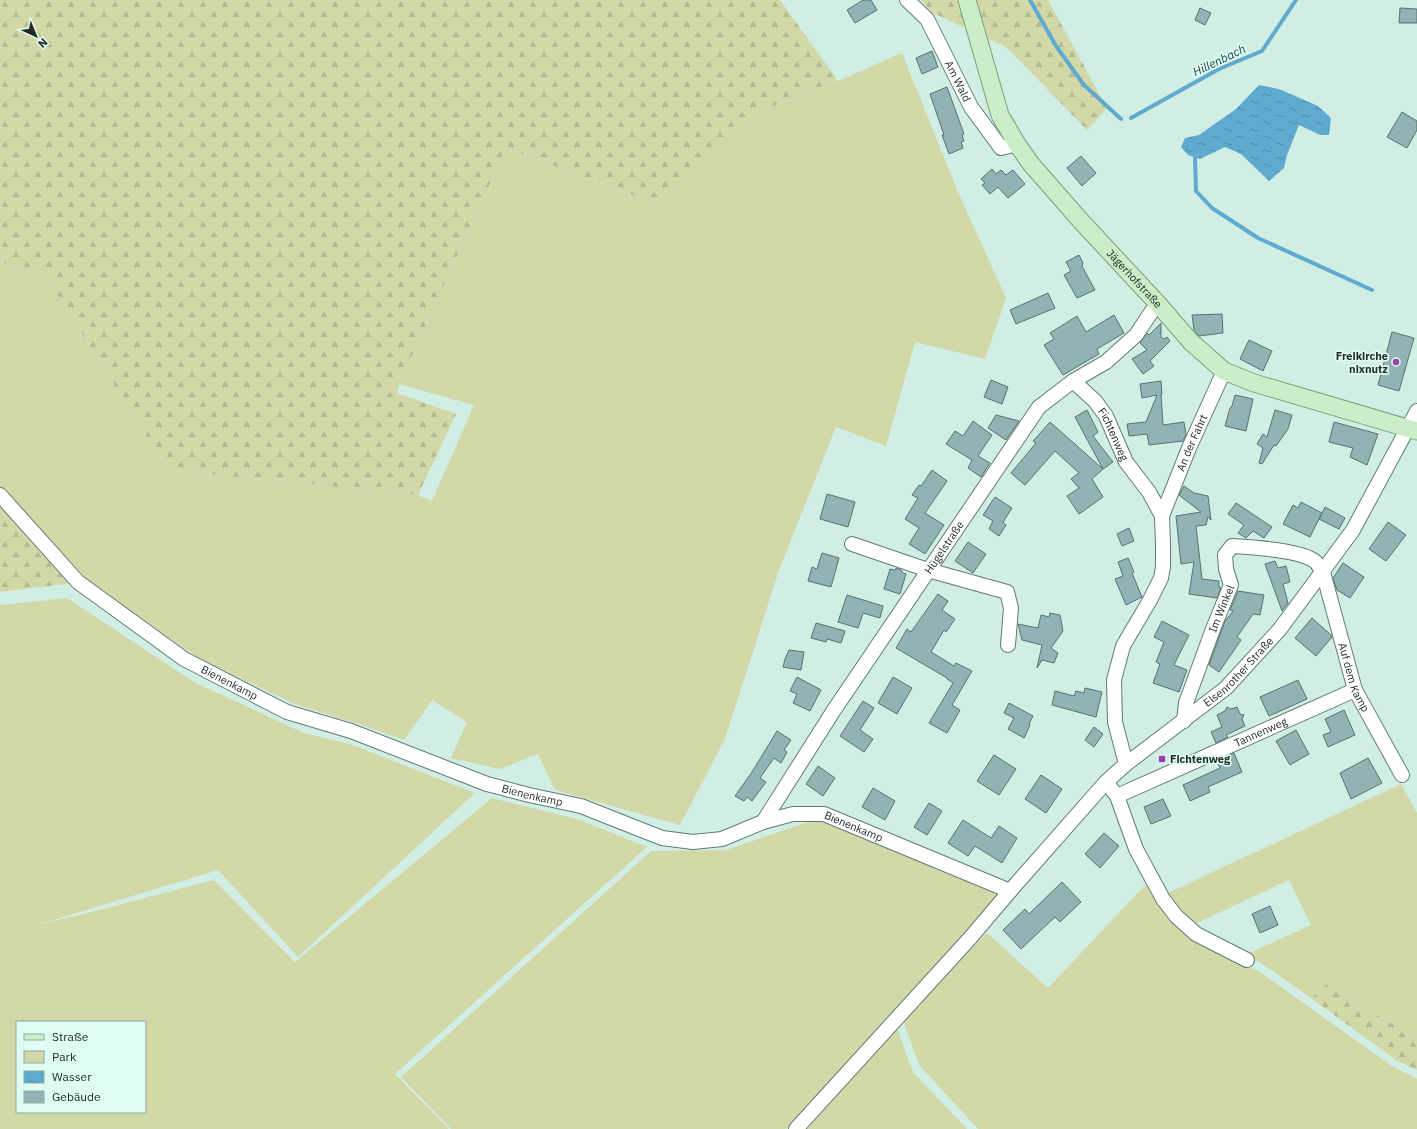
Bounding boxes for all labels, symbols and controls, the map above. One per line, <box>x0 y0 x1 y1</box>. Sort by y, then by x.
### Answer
north arrow <box>16 16 56 56</box>
text: N <box>35 35 51 51</box>
water label: Hillenbach <box>1190 41 1248 79</box>
street label: Am Wald <box>942 58 974 104</box>
street label: Jägerhofstraße <box>1104 246 1165 311</box>
place label: Freikirche nixnutz <box>1336 349 1388 376</box>
marker: Freikirche nixnutz <box>1391 357 1401 367</box>
street label: Fichtenweg <box>1095 405 1132 463</box>
street label: An der Fahrt <box>1173 412 1210 473</box>
street label: Hügelstraße <box>921 518 967 577</box>
street label: Im Winkel <box>1205 583 1237 634</box>
street label: Elsenrother Straße <box>1201 634 1276 710</box>
street label: Auf dem Kamp <box>1335 641 1373 714</box>
street label: Bienenkamp <box>199 662 260 703</box>
street label: Tannenweg <box>1232 714 1289 750</box>
place label: Fichtenweg <box>1170 752 1231 766</box>
marker: Fichtenweg <box>1157 754 1167 764</box>
street label: Bienenkamp <box>500 781 564 809</box>
street label: Bienenkamp <box>822 808 885 845</box>
legend <box>16 1021 146 1113</box>
text: Straße <box>52 1029 89 1044</box>
text: Park <box>52 1049 77 1064</box>
text: Wasser <box>52 1069 92 1084</box>
text: Gebäude <box>52 1089 101 1104</box>

